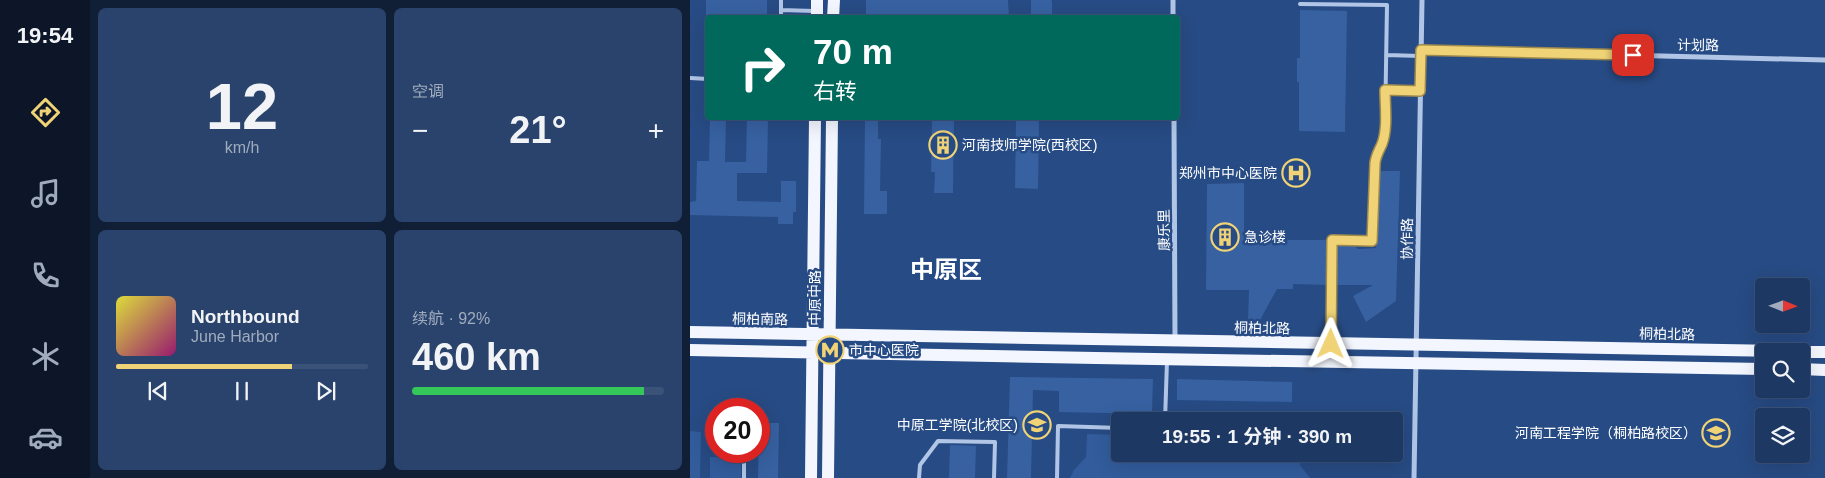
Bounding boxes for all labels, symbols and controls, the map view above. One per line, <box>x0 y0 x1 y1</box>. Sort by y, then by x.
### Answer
text: 19:54 <box>17 23 73 48</box>
text: 70 m <box>813 32 893 71</box>
pin <box>1612 34 1654 76</box>
icon: right <box>730 35 795 100</box>
street label: 计划路 <box>1677 37 1719 53</box>
icon: arrive <box>1619 41 1647 69</box>
text: 12 <box>206 70 278 143</box>
text: 右转 <box>813 79 857 104</box>
text: 空调 <box>412 83 444 100</box>
icon: directions <box>28 95 63 130</box>
text: 21° <box>509 109 567 151</box>
text: − <box>412 115 428 146</box>
text: + <box>648 115 664 146</box>
building icon: 河南技师学院(西校区) <box>928 130 958 160</box>
place label: 河南技师学院(西校区) <box>962 137 1097 153</box>
text: km/h <box>225 139 259 156</box>
hospital icon: 郑州市中心医院 <box>1281 158 1311 188</box>
place label: 郑州市中心医院 <box>1179 165 1277 181</box>
icon: music <box>28 176 63 211</box>
street label: 康乐里 <box>1156 209 1172 251</box>
street label: 协作路 <box>1399 218 1415 260</box>
building icon: 急诊楼 <box>1210 222 1240 252</box>
place label: 急诊楼 <box>1244 229 1286 245</box>
district label: 中原区 <box>910 256 982 283</box>
icon: phone <box>28 258 63 293</box>
street label: 中原中路 <box>807 270 823 326</box>
north arrow <box>1755 278 1810 332</box>
map controls <box>1755 278 1810 463</box>
text: Northbound <box>191 306 300 327</box>
text: 续航 · 92% <box>412 310 490 327</box>
street label: 桐柏南路 <box>732 311 788 327</box>
position arrow <box>1304 317 1356 369</box>
street label: 桐柏北路 <box>1234 320 1290 336</box>
street label: 桐柏北路 <box>1639 326 1695 342</box>
text: June Harbor <box>191 328 279 345</box>
metro station icon: 市中心医院 <box>815 335 845 365</box>
text: 460 km <box>412 336 541 378</box>
icon: climate <box>28 339 63 374</box>
place label: 市中心医院 <box>849 342 919 358</box>
button: search <box>1755 343 1810 398</box>
icon: previous <box>144 377 172 405</box>
icon: pause <box>228 377 256 405</box>
icon: next <box>312 377 340 405</box>
speed limit sign: 20 <box>705 398 770 463</box>
button: layers <box>1755 408 1810 463</box>
school or university icon: 中原工学院(北校区) <box>1022 410 1052 440</box>
place label: 中原工学院(北校区) <box>897 417 1018 433</box>
school or university icon: 河南工程学院（桐柏路校区） <box>1701 418 1731 448</box>
icon: car <box>28 420 63 455</box>
place label: 河南工程学院（桐柏路校区） <box>1515 425 1697 441</box>
text: 19:55 · 1 分钟 · 390 m <box>1162 426 1352 447</box>

